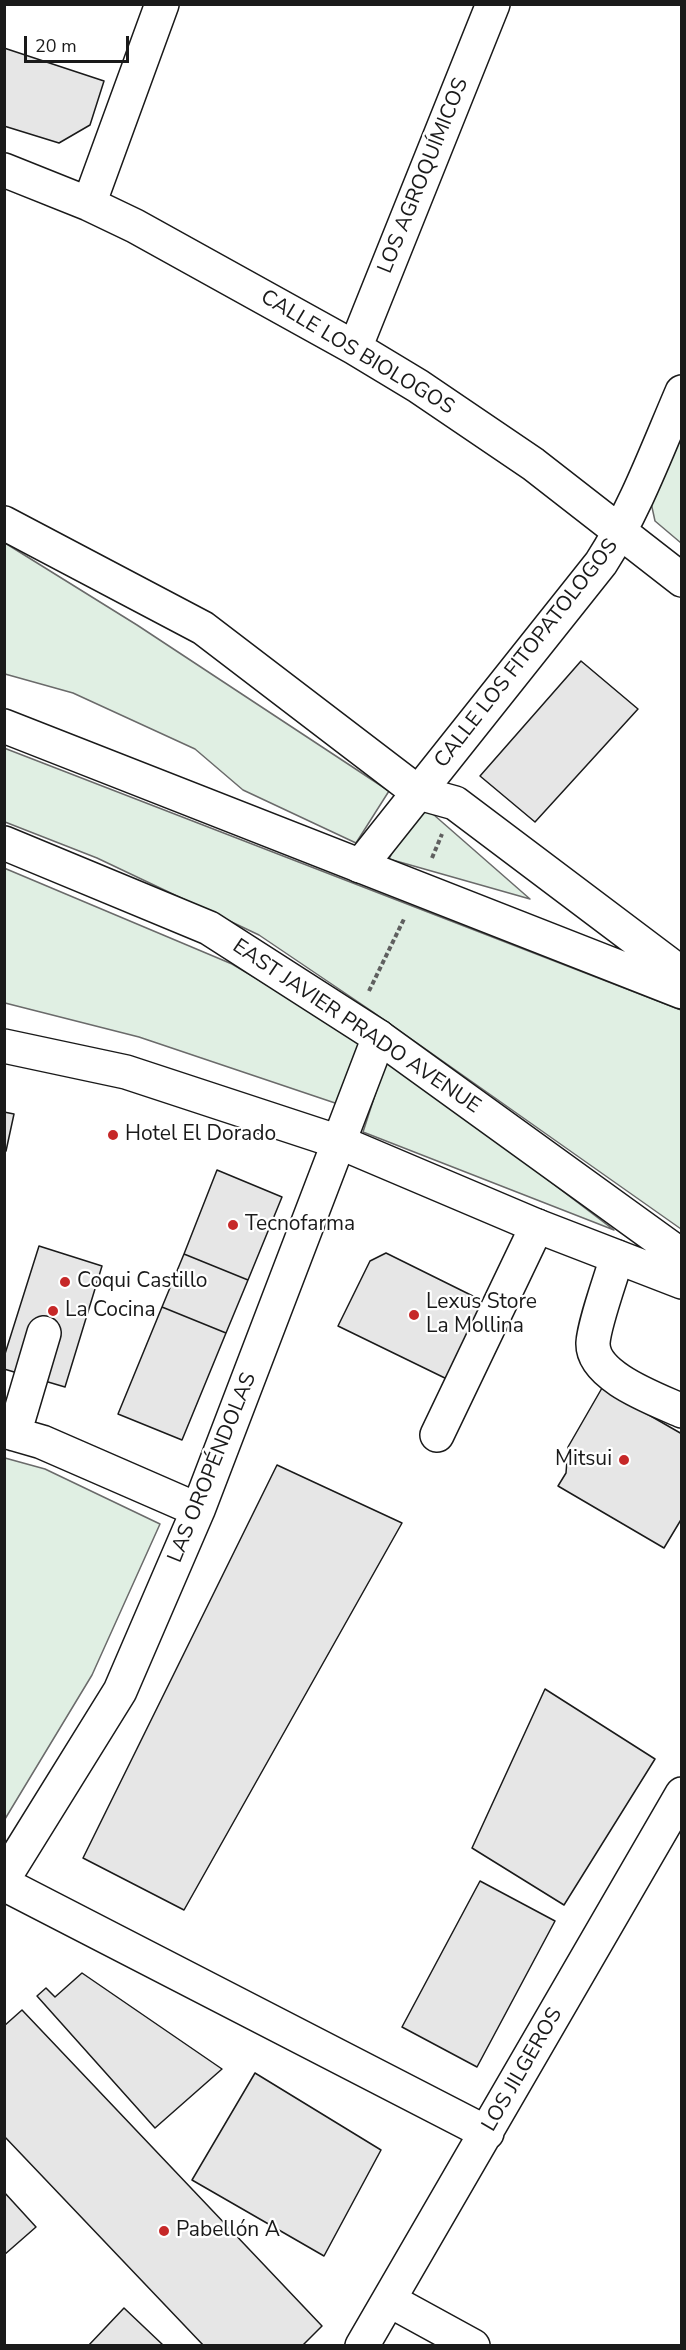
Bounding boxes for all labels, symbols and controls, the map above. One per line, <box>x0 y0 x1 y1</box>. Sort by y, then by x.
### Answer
scale bar <box>27 24 132 62</box>
text: 20 m <box>35 34 77 58</box>
street label: LOS AGROQUÍMICOS <box>373 75 475 277</box>
street label: CALLE LOS BIOLOGOS <box>256 285 458 421</box>
street label: CALLE LOS FITOPATOLOGOS <box>430 534 624 774</box>
street label: EAST JAVIER PRADO AVENUE <box>227 934 485 1120</box>
place label: Hotel El Dorado <box>125 1122 276 1148</box>
marker: Hotel El Dorado <box>106 1128 120 1142</box>
place label: Tecnofarma <box>245 1212 355 1238</box>
marker: Tecnofarma <box>226 1218 240 1232</box>
place label: Coqui Castillo <box>77 1269 208 1295</box>
marker: Coqui Castillo <box>58 1275 72 1289</box>
place label: Lexus Store La Mollina <box>426 1290 537 1340</box>
place label: La Cocina <box>65 1298 156 1324</box>
marker: La Cocina <box>46 1304 60 1318</box>
marker: Lexus Store La Mollina <box>407 1308 421 1322</box>
street label: LAS OROPÉNDOLAS <box>163 1369 263 1567</box>
place label: Mitsui <box>555 1447 612 1473</box>
marker: Mitsui <box>617 1453 631 1467</box>
street label: LOS JILGEROS <box>478 2004 568 2136</box>
place label: Pabellón A <box>176 2218 280 2244</box>
marker: Pabellón A <box>157 2224 171 2238</box>

